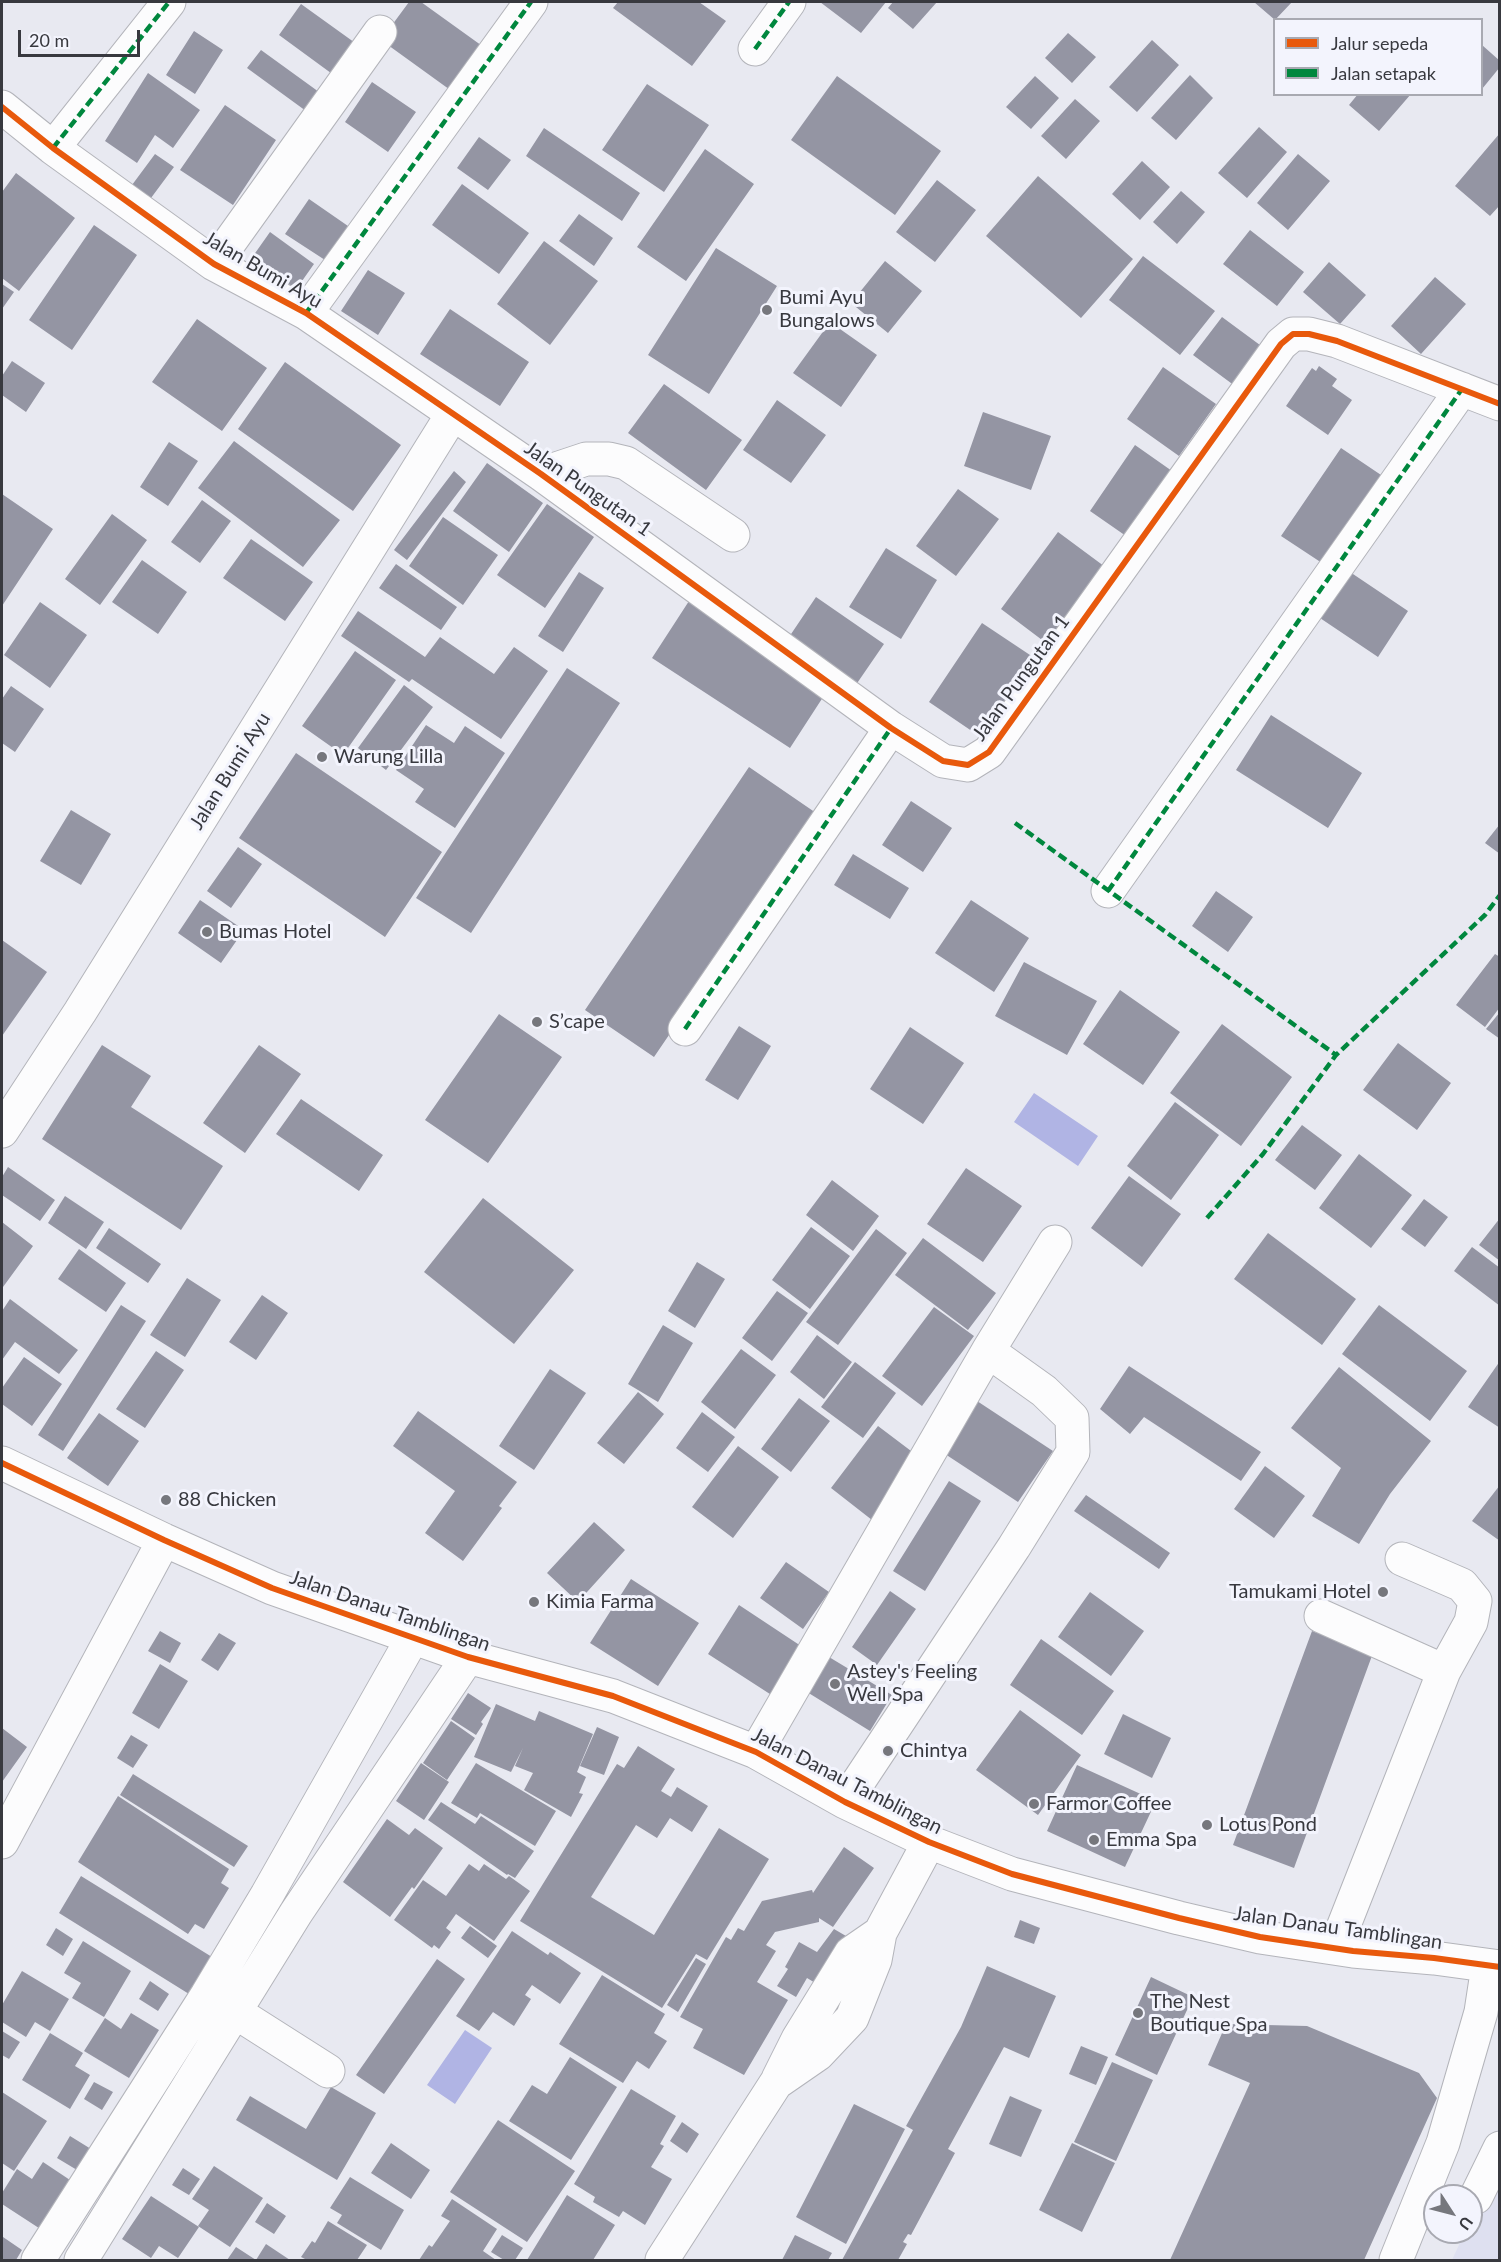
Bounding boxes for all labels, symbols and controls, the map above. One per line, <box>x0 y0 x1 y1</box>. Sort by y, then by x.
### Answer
scale bar <box>21 18 142 56</box>
legend <box>1273 18 1483 96</box>
text: 20 m <box>29 29 69 51</box>
text: Jalur sepeda <box>1331 32 1428 54</box>
text: Jalan setapak <box>1331 62 1436 84</box>
street label: Jalan Bumi Ayu <box>199 226 327 314</box>
place label: Bumi Ayu Bungalows <box>779 286 875 333</box>
marker: Bumi Ayu Bungalows <box>760 303 774 317</box>
street label: Jalan Pungutan 1 <box>520 436 656 542</box>
street label: Jalan Pungutan 1 <box>967 610 1075 746</box>
street label: Jalan Bumi Ayu <box>184 708 276 834</box>
place label: Warung Lilla <box>334 745 443 769</box>
marker: Warung Lilla <box>315 750 329 764</box>
place label: Bumas Hotel <box>219 920 332 944</box>
marker: Bumas Hotel <box>200 925 214 939</box>
place label: S’cape <box>549 1010 605 1034</box>
marker: S’cape <box>530 1015 544 1029</box>
place label: 88 Chicken <box>178 1488 276 1512</box>
marker: 88 Chicken <box>159 1493 173 1507</box>
street label: Jalan Danau Tamblingan <box>287 1565 493 1657</box>
place label: Tamukami Hotel <box>1229 1580 1371 1604</box>
marker: Tamukami Hotel <box>1376 1585 1390 1599</box>
place label: Kimia Farma <box>546 1590 654 1614</box>
marker: Kimia Farma <box>527 1595 541 1609</box>
place label: Astey's Feeling Well Spa <box>847 1660 977 1707</box>
marker: Astey's Feeling Well Spa <box>828 1677 842 1691</box>
street label: Jalan Danau Tamblingan <box>748 1723 946 1839</box>
place label: Chintya <box>900 1739 968 1763</box>
marker: Chintya <box>881 1744 895 1758</box>
place label: Farmor Coffee <box>1046 1792 1172 1816</box>
marker: Farmor Coffee <box>1027 1797 1041 1811</box>
place label: Lotus Pond <box>1219 1813 1317 1837</box>
marker: Lotus Pond <box>1200 1818 1214 1832</box>
place label: Emma Spa <box>1106 1828 1197 1852</box>
marker: Emma Spa <box>1087 1833 1101 1847</box>
street label: Jalan Danau Tamblingan <box>1232 1901 1444 1955</box>
place label: The Nest Boutique Spa <box>1150 1990 1267 2037</box>
marker: The Nest Boutique Spa <box>1131 2006 1145 2020</box>
north arrow <box>1423 2184 1483 2244</box>
text: U <box>1455 2213 1478 2234</box>

